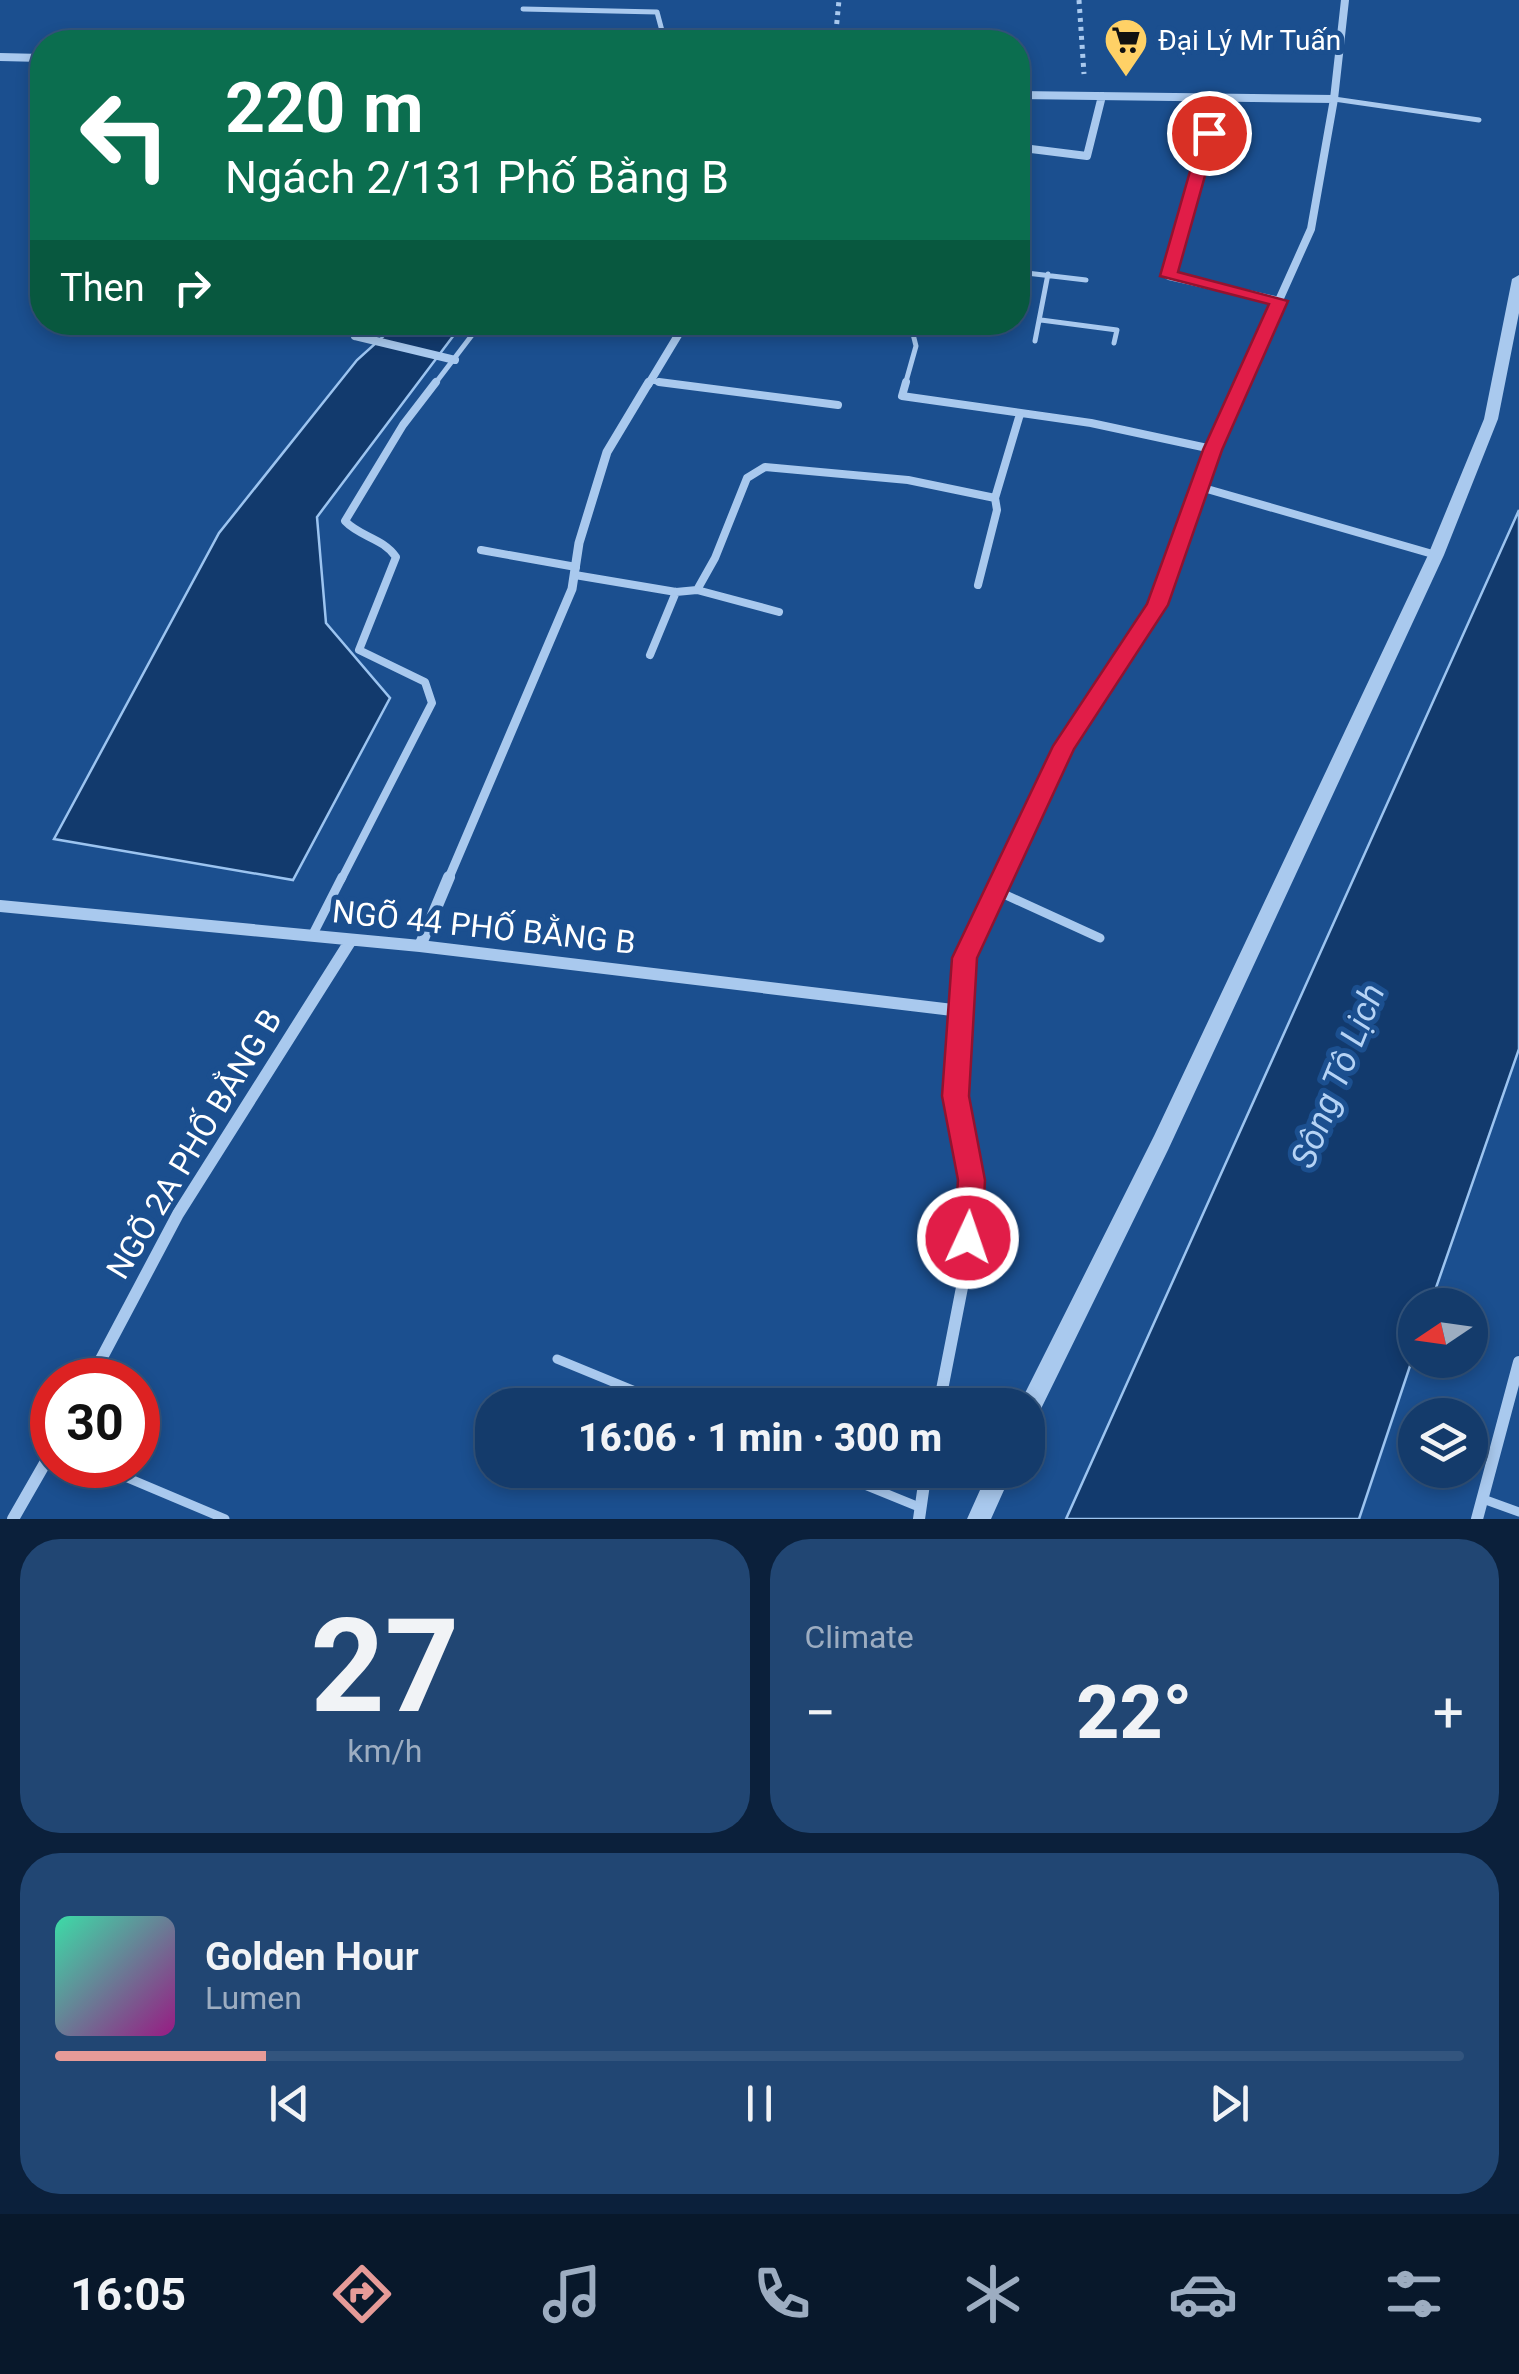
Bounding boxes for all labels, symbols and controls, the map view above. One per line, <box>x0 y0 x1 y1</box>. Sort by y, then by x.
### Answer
supermarket icon: Đại Lý Mr Tuấn <box>1103 17 1149 78</box>
place label: Đại Lý Mr Tuấn <box>1158 24 1341 57</box>
text: 220 m <box>225 67 424 149</box>
icon: left <box>60 70 190 200</box>
pin <box>1167 91 1252 176</box>
icon: arrive <box>1182 106 1237 161</box>
text: Ngách 2/131 Phố Bằng B <box>225 151 729 204</box>
icon: right <box>165 260 220 315</box>
text: Then <box>60 266 145 310</box>
street label: NGÕ 44 PHỐ BẰNG B <box>330 891 638 962</box>
water label: Sông Tô Lịch <box>1283 978 1393 1174</box>
street label: NGÕ 2A PHỐ BẰNG B <box>98 1002 290 1286</box>
position arrow <box>916 1186 1020 1290</box>
north arrow <box>1398 1288 1488 1378</box>
map controls <box>1398 1288 1488 1488</box>
speed limit sign: 30 <box>30 1358 160 1488</box>
button: layers <box>1398 1398 1488 1488</box>
text: 16:06 · 1 min · 300 m <box>578 1416 942 1460</box>
text: 27 <box>310 1590 459 1743</box>
text: Climate <box>805 1618 914 1656</box>
text: 22° <box>1076 1668 1192 1756</box>
text: − <box>805 1681 836 1745</box>
text: + <box>1433 1681 1464 1745</box>
text: km/h <box>347 1732 422 1770</box>
text: Golden Hour <box>205 1935 419 1979</box>
text: Lumen <box>205 1979 302 2017</box>
icon: previous <box>262 2076 317 2131</box>
icon: pause <box>732 2076 787 2131</box>
icon: next <box>1202 2076 1257 2131</box>
icon: directions <box>327 2259 397 2329</box>
icon: music <box>537 2259 607 2329</box>
icon: phone <box>747 2259 817 2329</box>
icon: climate <box>958 2259 1028 2329</box>
icon: car <box>1168 2259 1238 2329</box>
icon: filters <box>1379 2259 1449 2329</box>
text: 16:05 <box>70 2268 186 2321</box>

